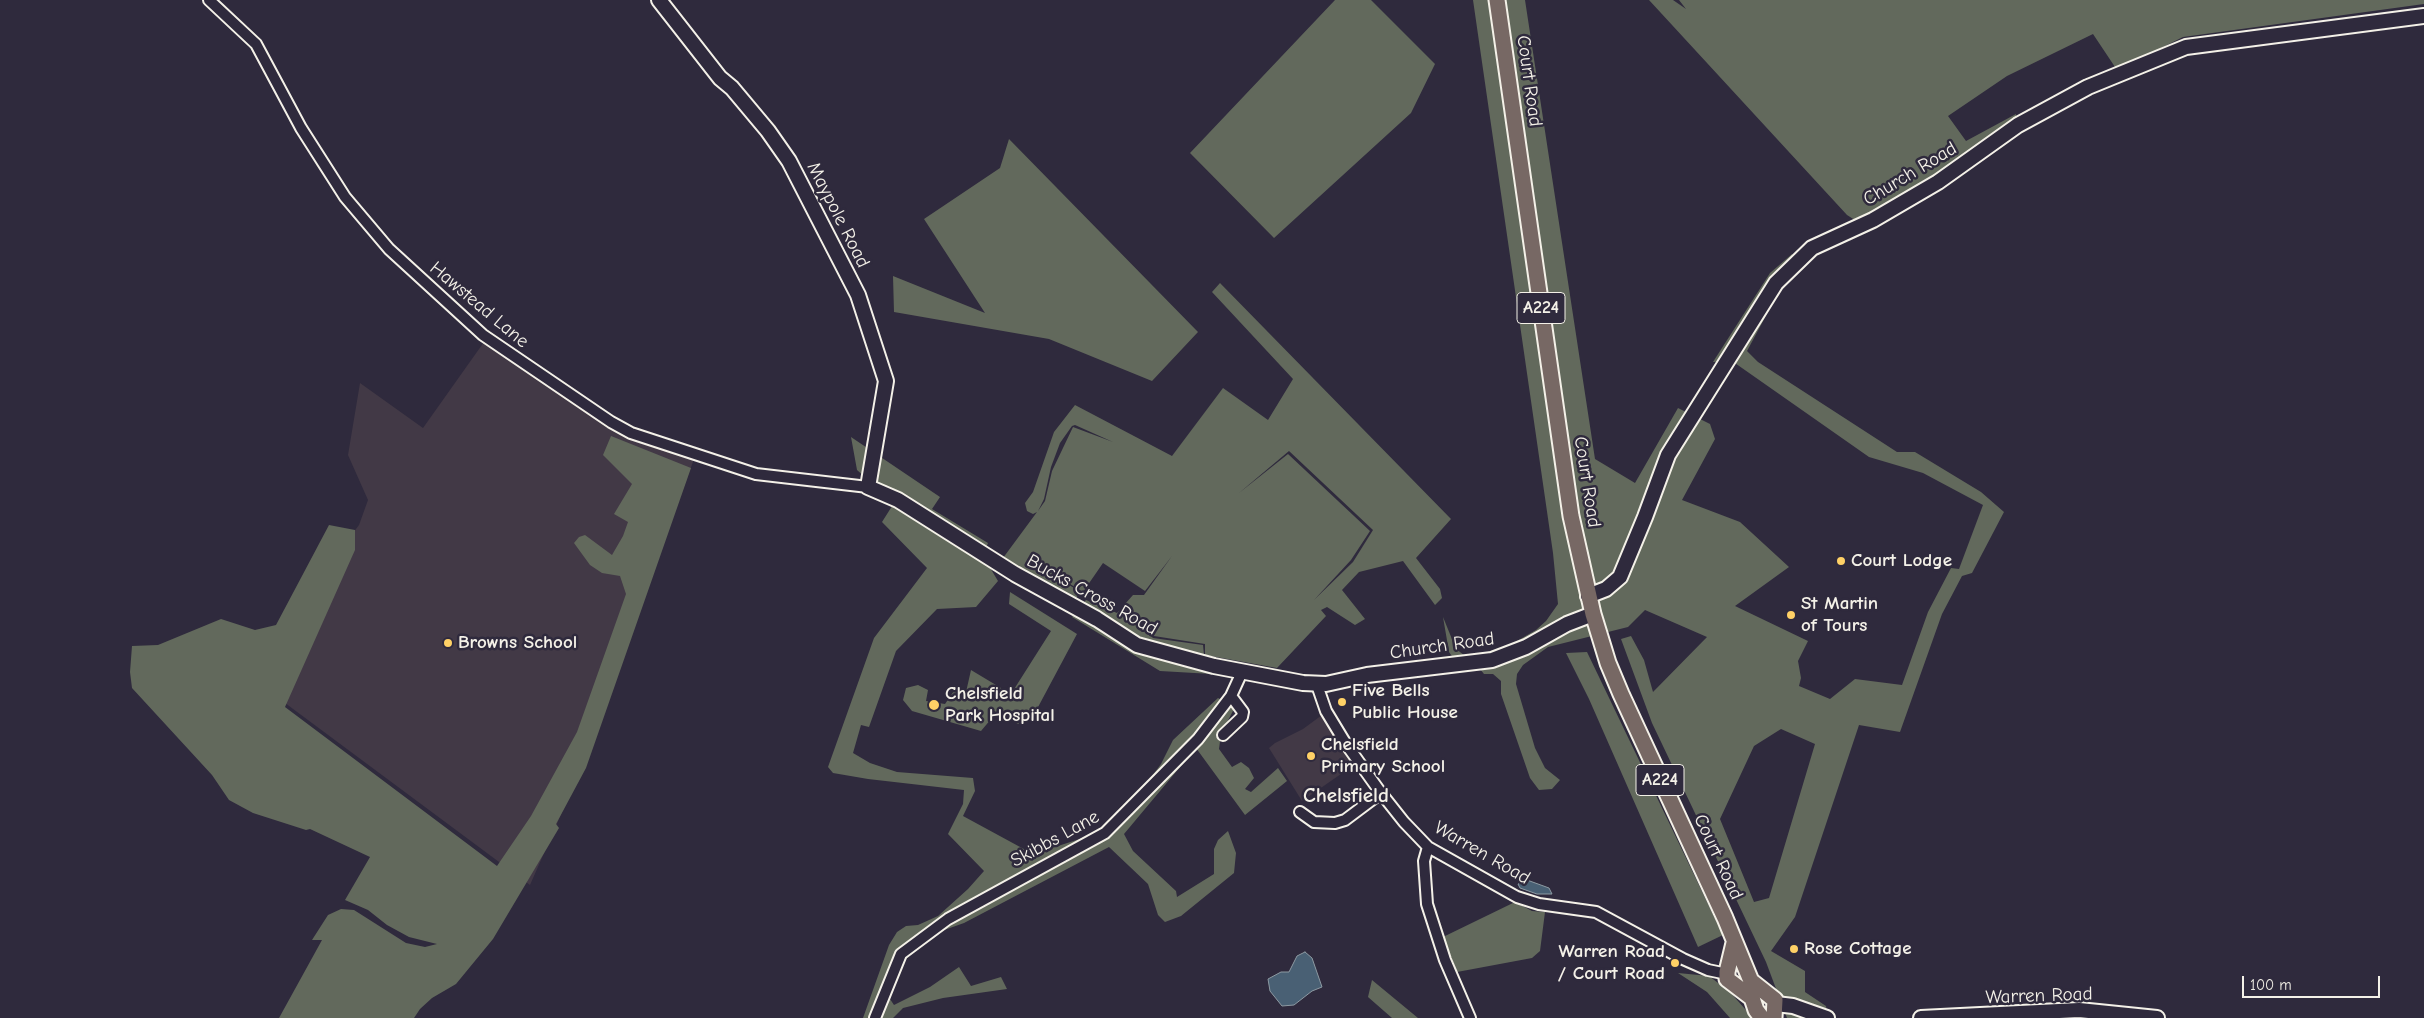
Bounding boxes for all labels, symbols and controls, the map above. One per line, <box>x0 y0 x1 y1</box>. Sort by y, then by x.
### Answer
street label: Court Road <box>1511 34 1547 128</box>
street label: Church Road <box>1859 137 1961 211</box>
street label: Maypole Road <box>802 158 874 272</box>
street label: Hawstead Lane <box>425 257 533 353</box>
road number: A224 <box>1517 292 1565 324</box>
street label: Court Road <box>1569 435 1605 529</box>
street label: Bucks Cross Road <box>1023 550 1161 640</box>
place label: Court Lodge <box>1851 550 1952 572</box>
marker: Court Lodge <box>1835 555 1847 567</box>
place label: St Martin of Tours <box>1801 593 1878 637</box>
marker: St Martin of Tours <box>1785 609 1797 621</box>
street label: Church Road <box>1388 627 1496 665</box>
place label: Browns School <box>458 632 577 654</box>
marker: Browns School <box>442 637 454 649</box>
place label: Five Bells Public House <box>1352 680 1458 724</box>
place label: Chelsfield Park Hospital <box>945 683 1055 727</box>
marker: Five Bells Public House <box>1336 696 1348 708</box>
marker: Chelsfield Park Hospital <box>927 698 941 712</box>
place label: Chelsfield Primary School <box>1321 734 1445 778</box>
marker: Chelsfield Primary School <box>1305 750 1317 762</box>
road number: A224 <box>1636 764 1684 796</box>
district label: Chelsfield <box>1303 783 1389 809</box>
street label: Skibbs Lane <box>1007 805 1103 873</box>
street label: Court Road <box>1688 811 1748 903</box>
street label: Warren Road <box>1430 816 1534 890</box>
place label: Rose Cottage <box>1804 938 1912 960</box>
place label: Warren Road / Court Road <box>1558 941 1665 985</box>
marker: Rose Cottage <box>1788 943 1800 955</box>
marker: Warren Road / Court Road <box>1669 957 1681 969</box>
scale bar <box>2244 966 2382 998</box>
text: 100 m <box>2250 976 2292 994</box>
street label: Warren Road <box>1985 983 2093 1009</box>

